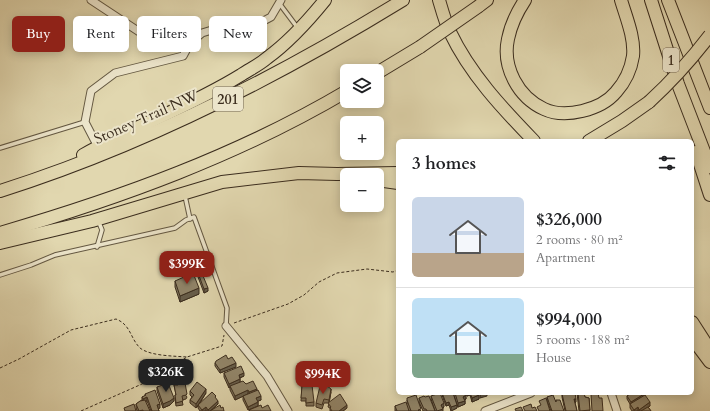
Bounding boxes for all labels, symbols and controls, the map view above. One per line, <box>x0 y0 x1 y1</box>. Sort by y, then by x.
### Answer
chip: Buy <box>12 16 65 52</box>
chip: Rent <box>73 16 129 52</box>
chip: Filters <box>137 16 201 52</box>
chip: New <box>209 16 267 52</box>
road number: 1 <box>663 48 679 72</box>
map controls <box>340 64 384 212</box>
button: layers <box>340 64 384 108</box>
street label: Stoney Trail NW <box>91 85 202 149</box>
road number: 201 <box>213 87 243 111</box>
button: + <box>340 116 384 160</box>
text: 3 homes <box>412 152 476 175</box>
icon: filters <box>656 152 678 174</box>
button: − <box>340 168 384 212</box>
text: $326,000 <box>536 208 602 231</box>
icon: home <box>444 213 492 261</box>
text: 2 rooms · 80 m² <box>536 231 623 249</box>
text: Apartment <box>536 249 595 267</box>
pin: $399K <box>159 251 215 285</box>
text: $399K <box>168 255 206 273</box>
text: $994,000 <box>536 308 602 331</box>
icon: home <box>444 314 492 362</box>
text: 5 rooms · 188 m² <box>536 331 629 349</box>
text: House <box>536 349 571 367</box>
pin: $326K <box>138 359 194 393</box>
pin: $994K <box>295 361 351 395</box>
text: $326K <box>147 363 185 381</box>
text: $994K <box>304 365 342 383</box>

